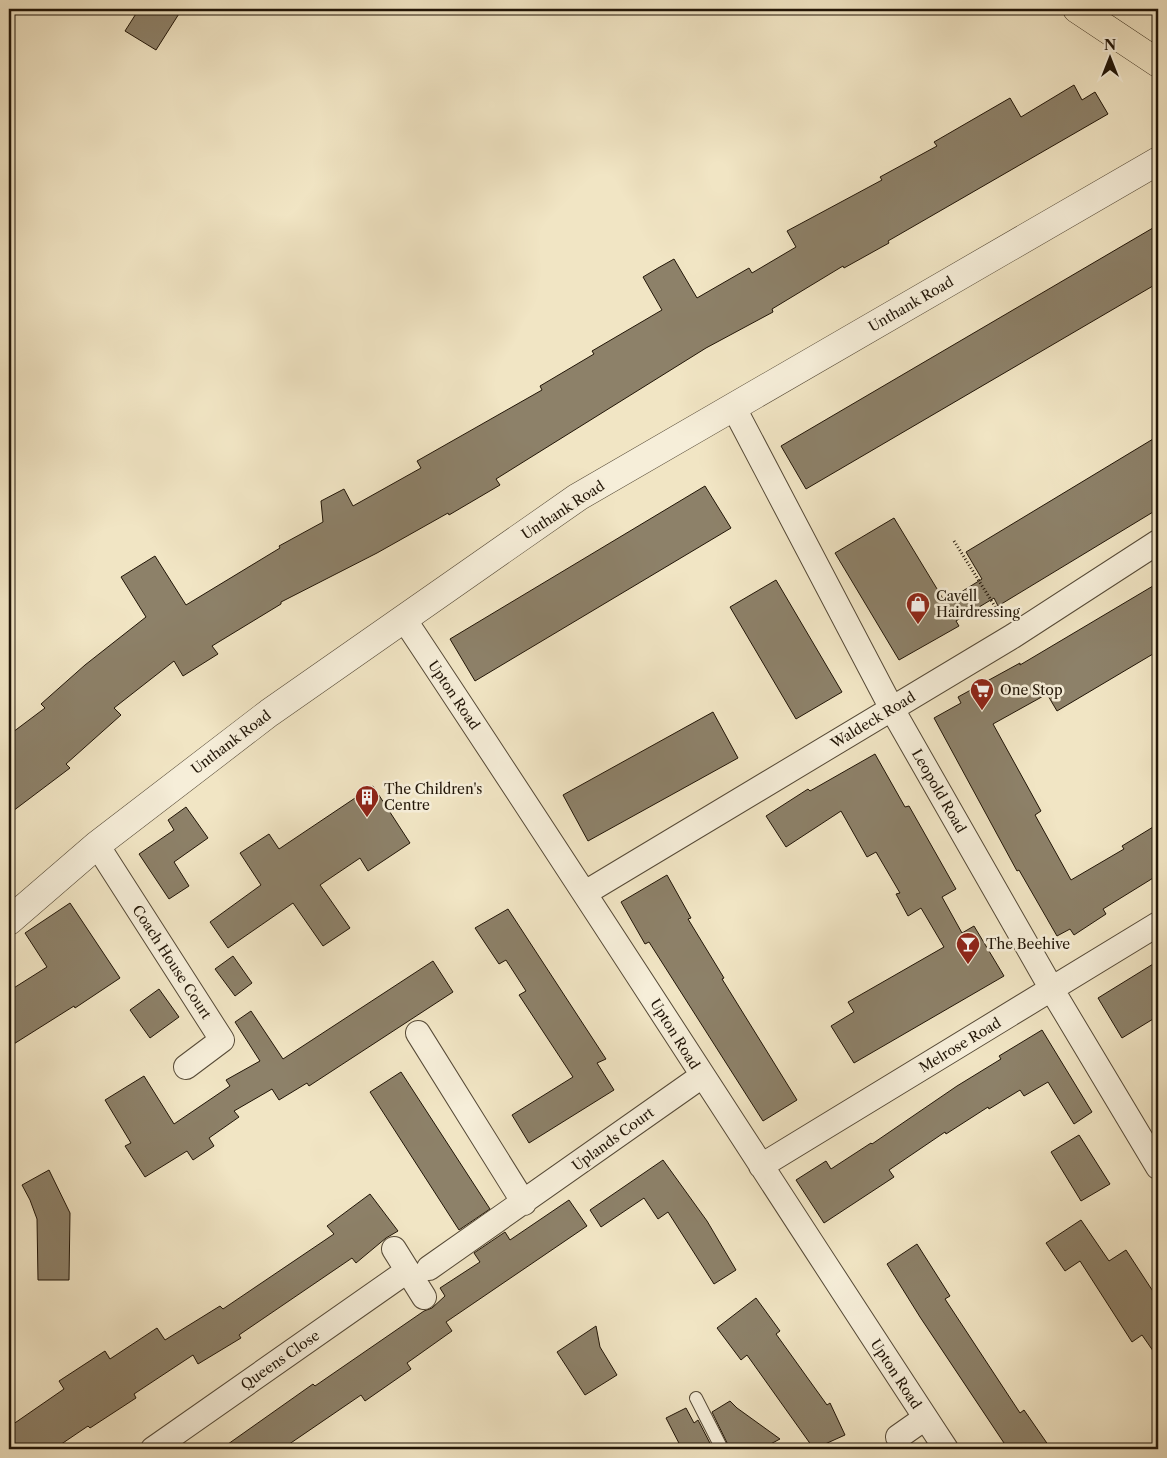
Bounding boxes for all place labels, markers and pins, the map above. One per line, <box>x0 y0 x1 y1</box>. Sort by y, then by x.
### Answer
place label: Cavell Hairdressing <box>936 587 1021 621</box>
shop icon: Cavell Hairdressing <box>905 591 931 625</box>
supermarket icon: One Stop <box>969 677 995 711</box>
place label: One Stop <box>1000 681 1063 699</box>
place label: The Children's Centre <box>384 780 482 814</box>
building icon: The Children's Centre <box>354 784 380 818</box>
bar icon: The Beehive <box>955 931 981 965</box>
place label: The Beehive <box>986 935 1070 953</box>

